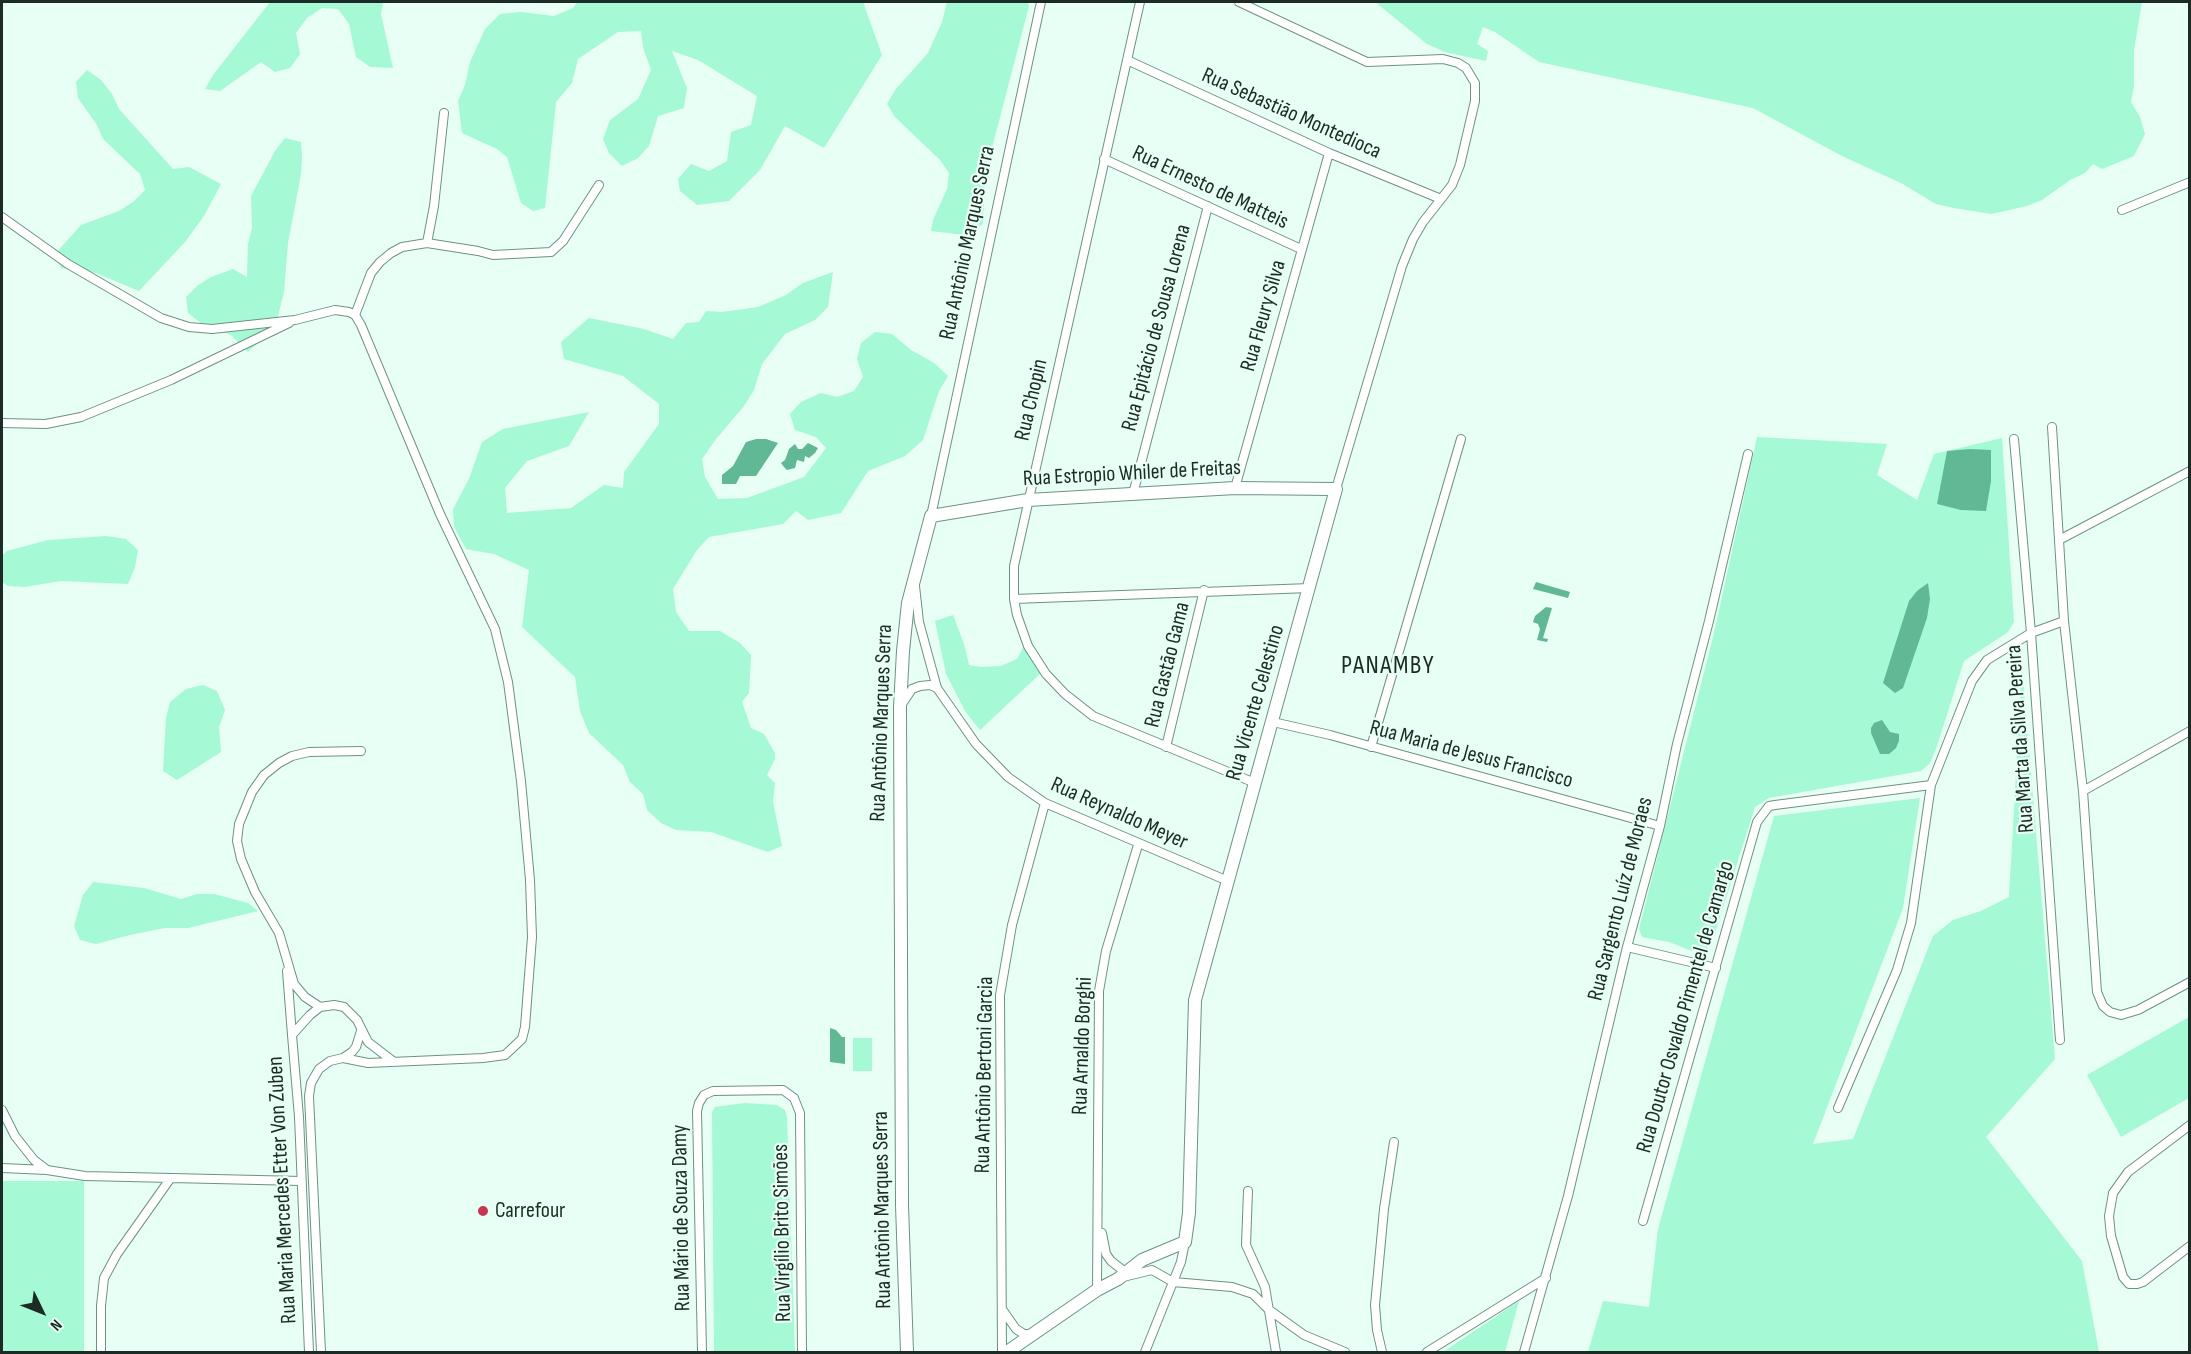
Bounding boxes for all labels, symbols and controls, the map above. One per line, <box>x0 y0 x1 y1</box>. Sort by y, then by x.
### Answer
street label: Rua Sebastião Montedioca <box>1197 63 1385 165</box>
street label: Rua Ernesto de Matteis <box>1128 140 1292 236</box>
street label: Rua Antônio Marques Serra <box>935 144 1001 342</box>
street label: Rua Epitácio de Sousa Lorena <box>1117 222 1197 434</box>
street label: Rua Fleury Silva <box>1236 257 1292 375</box>
street label: Rua Chopin <box>1010 357 1054 443</box>
street label: Rua Estropio Whiler de Freitas <box>1022 455 1242 493</box>
street label: Rua Gastão Gama <box>1140 600 1196 730</box>
street label: Rua Vicente Celestino <box>1221 622 1291 784</box>
street label: Rua Antônio Marques Serra <box>865 624 899 822</box>
street label: Rua Marta da Silva Pereira <box>2001 644 2041 834</box>
district label: PANAMBY <box>1341 650 1435 682</box>
street label: Rua Maria de Jesus Francisco <box>1366 715 1576 795</box>
street label: Rua Reynaldo Meyer <box>1046 772 1192 856</box>
street label: Rua Sargento Luíz de Moraes <box>1583 794 1659 1004</box>
street label: Rua Doutor Osvaldo Pimentel de Camargo <box>1632 858 1740 1156</box>
street label: Rua Antônio Bertoni Garcia <box>970 976 1000 1174</box>
street label: Rua Arnaldo Borghi <box>1067 976 1099 1116</box>
street label: Rua Maria Mercedes Etter Von Zuben <box>263 1056 303 1324</box>
street label: Rua Antônio Marques Serra <box>868 1111 898 1309</box>
street label: Rua Mário de Souza Damy <box>667 1124 697 1312</box>
street label: Rua Virgílio Brito Simões <box>768 1144 798 1322</box>
place label: Carrefour <box>495 1198 565 1224</box>
marker: Carrefour <box>476 1204 490 1218</box>
north arrow <box>12 1282 72 1342</box>
text: N <box>46 1315 65 1334</box>

